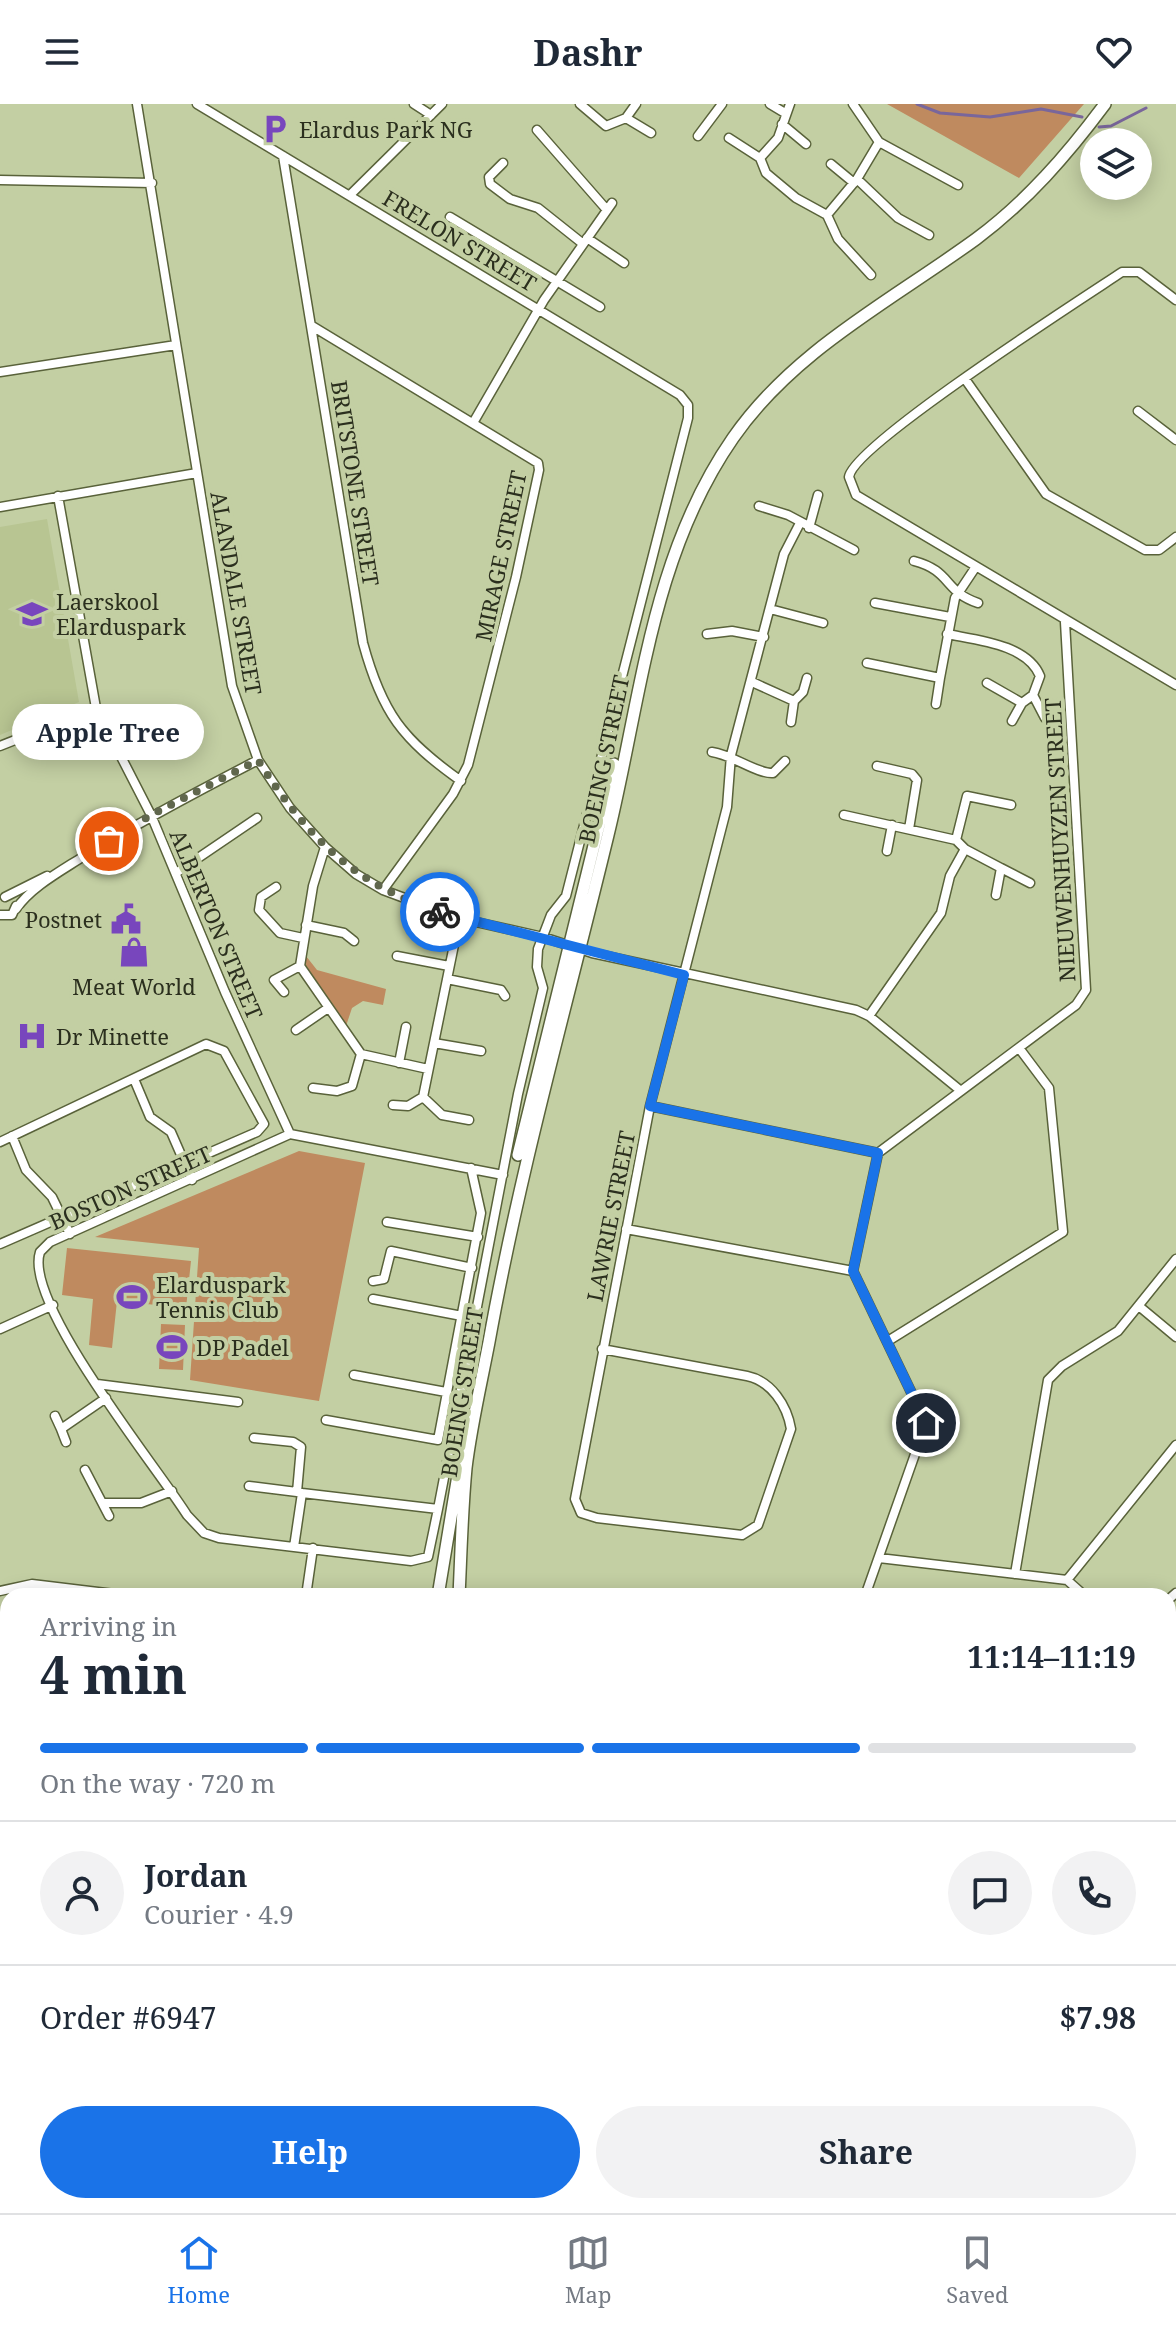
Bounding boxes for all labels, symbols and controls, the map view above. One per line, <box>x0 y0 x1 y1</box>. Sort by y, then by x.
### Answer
text: Dashr <box>533 28 643 77</box>
icon: menu <box>40 30 84 74</box>
icon: heart <box>1092 30 1136 74</box>
parking icon: Elardus Park NG <box>258 112 292 146</box>
place label: Elardus Park NG <box>299 114 473 144</box>
map controls <box>1080 128 1152 200</box>
button: layers <box>1080 128 1152 200</box>
street label: FRELON STREET <box>378 182 543 298</box>
street label: BRITSTONE STREET <box>325 378 387 588</box>
street label: MIRAGE STREET <box>467 467 533 644</box>
street label: ALANDALE STREET <box>204 489 270 698</box>
place label: Laerskool Elarduspark <box>56 586 186 641</box>
school or university icon: Laerskool Elarduspark <box>15 597 49 631</box>
street label: BOEING STREET <box>571 672 636 846</box>
street label: NIEUWENHUYZEN STREET <box>1037 697 1081 983</box>
callout: Apple Tree <box>13 705 205 761</box>
text: Apple Tree <box>36 714 180 750</box>
pin <box>75 807 143 875</box>
icon: bag <box>87 819 131 863</box>
street label: ALBERTON STREET <box>163 824 271 1024</box>
courier <box>400 872 480 952</box>
icon: bike <box>418 890 462 934</box>
public building icon: Postnet <box>109 902 143 936</box>
place label: Postnet <box>25 904 102 934</box>
shop icon: Meat World <box>117 935 151 969</box>
place label: Meat World <box>72 971 196 1001</box>
hospital icon: Dr Minette <box>15 1019 49 1053</box>
place label: Dr Minette <box>56 1021 169 1051</box>
street label: LAWRIE STREET <box>579 1128 641 1304</box>
street label: BOSTON STREET <box>44 1138 216 1236</box>
place label: Elarduspark Tennis Club <box>156 1269 286 1324</box>
sports icon: Elarduspark Tennis Club <box>115 1280 149 1314</box>
street label: BOEING STREET <box>433 1305 489 1479</box>
sports icon: DP Padel <box>155 1330 189 1364</box>
place label: DP Padel <box>196 1332 289 1362</box>
pin <box>892 1389 960 1457</box>
icon: home <box>904 1401 948 1445</box>
text: Arriving in <box>40 1608 177 1644</box>
text: 11:14–11:19 <box>967 1636 1136 1677</box>
text: 4 min <box>40 1638 187 1709</box>
text: On the way · 720 m <box>40 1765 275 1801</box>
button: person <box>40 1851 124 1935</box>
button: chat <box>948 1851 1032 1935</box>
button: phone <box>1052 1851 1136 1935</box>
text: Jordan <box>144 1855 247 1896</box>
text: Courier · 4.9 <box>144 1896 294 1932</box>
text: Order #6947 <box>40 1997 217 2038</box>
text: $7.98 <box>1059 1997 1136 2038</box>
button: Help <box>40 2106 580 2198</box>
button: Share <box>596 2106 1136 2198</box>
tab: Home <box>167 2231 230 2309</box>
tab: Map <box>565 2231 611 2309</box>
tab: Saved <box>946 2231 1009 2309</box>

